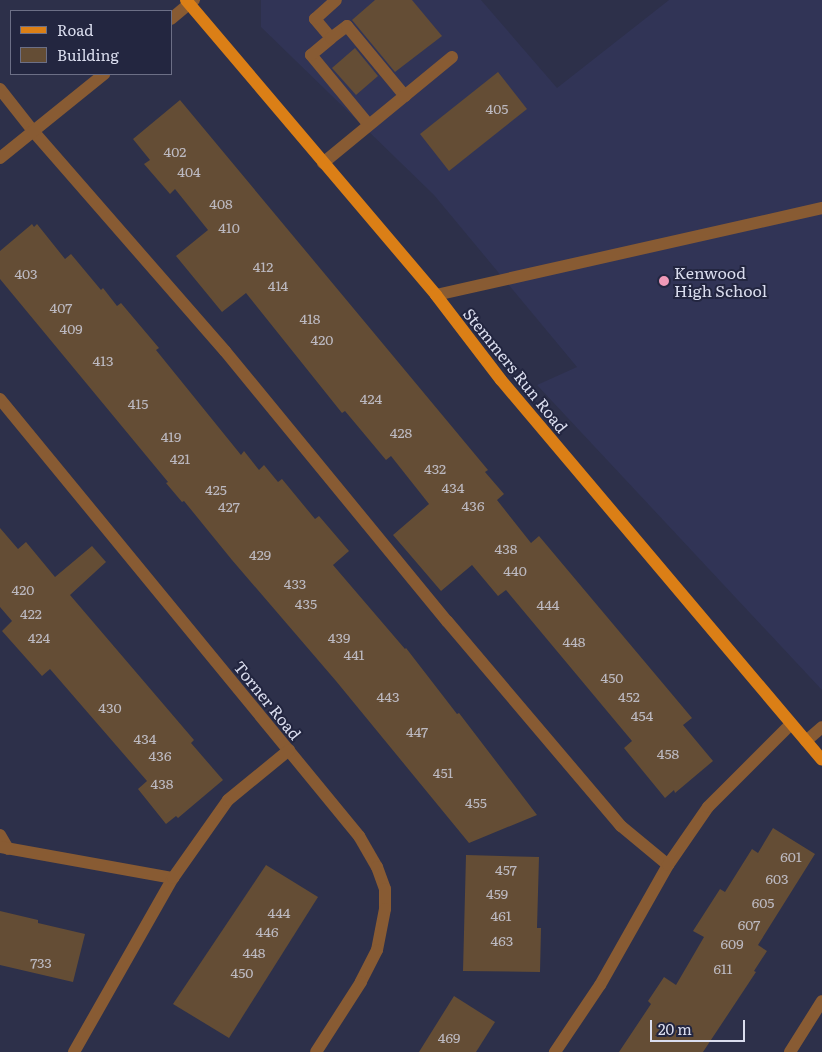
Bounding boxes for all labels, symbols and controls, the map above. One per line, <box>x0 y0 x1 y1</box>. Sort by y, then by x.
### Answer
legend <box>10 10 172 75</box>
text: Road <box>57 18 93 41</box>
text: Building <box>57 43 119 66</box>
house number: 405 <box>486 100 508 116</box>
house number: 402 <box>164 143 186 159</box>
house number: 404 <box>177 163 201 179</box>
house number: 408 <box>209 195 233 211</box>
house number: 410 <box>218 219 240 235</box>
house number: 412 <box>253 258 273 274</box>
place label: Kenwood High School <box>674 262 767 300</box>
house number: 403 <box>14 265 38 281</box>
marker: Kenwood High School <box>658 275 670 287</box>
house number: 414 <box>268 277 288 293</box>
house number: 407 <box>50 299 72 315</box>
street label: Stemmers Run Road <box>460 304 572 436</box>
house number: 418 <box>299 310 321 326</box>
house number: 409 <box>59 320 83 336</box>
house number: 420 <box>311 331 333 347</box>
house number: 413 <box>93 352 113 368</box>
house number: 424 <box>360 390 382 406</box>
house number: 415 <box>128 395 148 411</box>
house number: 428 <box>390 424 412 440</box>
house number: 419 <box>161 428 181 444</box>
house number: 421 <box>170 450 190 466</box>
house number: 432 <box>424 460 446 476</box>
house number: 434 <box>442 479 464 495</box>
house number: 425 <box>205 481 227 497</box>
house number: 436 <box>462 497 484 513</box>
house number: 427 <box>218 498 240 514</box>
house number: 438 <box>494 540 518 556</box>
house number: 429 <box>249 546 271 562</box>
house number: 440 <box>503 562 527 578</box>
house number: 433 <box>284 575 306 591</box>
house number: 420 <box>12 581 34 597</box>
house number: 435 <box>295 595 317 611</box>
house number: 444 <box>536 596 560 612</box>
house number: 422 <box>20 605 42 621</box>
house number: 424 <box>28 629 50 645</box>
house number: 439 <box>328 629 350 645</box>
house number: 448 <box>562 633 586 649</box>
house number: 441 <box>343 646 365 662</box>
street label: Torner Road <box>230 657 306 743</box>
house number: 450 <box>601 669 623 685</box>
house number: 443 <box>376 688 400 704</box>
house number: 452 <box>618 688 640 704</box>
house number: 430 <box>98 699 122 715</box>
house number: 454 <box>631 707 653 723</box>
house number: 447 <box>406 723 428 739</box>
house number: 434 <box>134 730 156 746</box>
house number: 458 <box>657 745 679 761</box>
house number: 436 <box>149 747 171 763</box>
house number: 451 <box>433 764 453 780</box>
house number: 438 <box>150 775 174 791</box>
house number: 455 <box>465 794 487 810</box>
house number: 601 <box>780 848 802 864</box>
house number: 457 <box>495 861 517 877</box>
house number: 603 <box>766 870 788 886</box>
house number: 459 <box>486 885 508 901</box>
house number: 605 <box>752 894 774 910</box>
house number: 444 <box>267 904 291 920</box>
house number: 461 <box>491 907 511 923</box>
house number: 607 <box>738 916 760 932</box>
house number: 446 <box>256 923 278 939</box>
house number: 463 <box>491 932 513 948</box>
house number: 609 <box>721 935 743 951</box>
house number: 448 <box>242 944 266 960</box>
house number: 733 <box>30 954 52 970</box>
house number: 611 <box>714 960 732 976</box>
house number: 450 <box>231 964 253 980</box>
scale bar <box>652 1010 747 1042</box>
text: 20 m <box>658 1017 692 1040</box>
house number: 469 <box>438 1029 460 1045</box>

